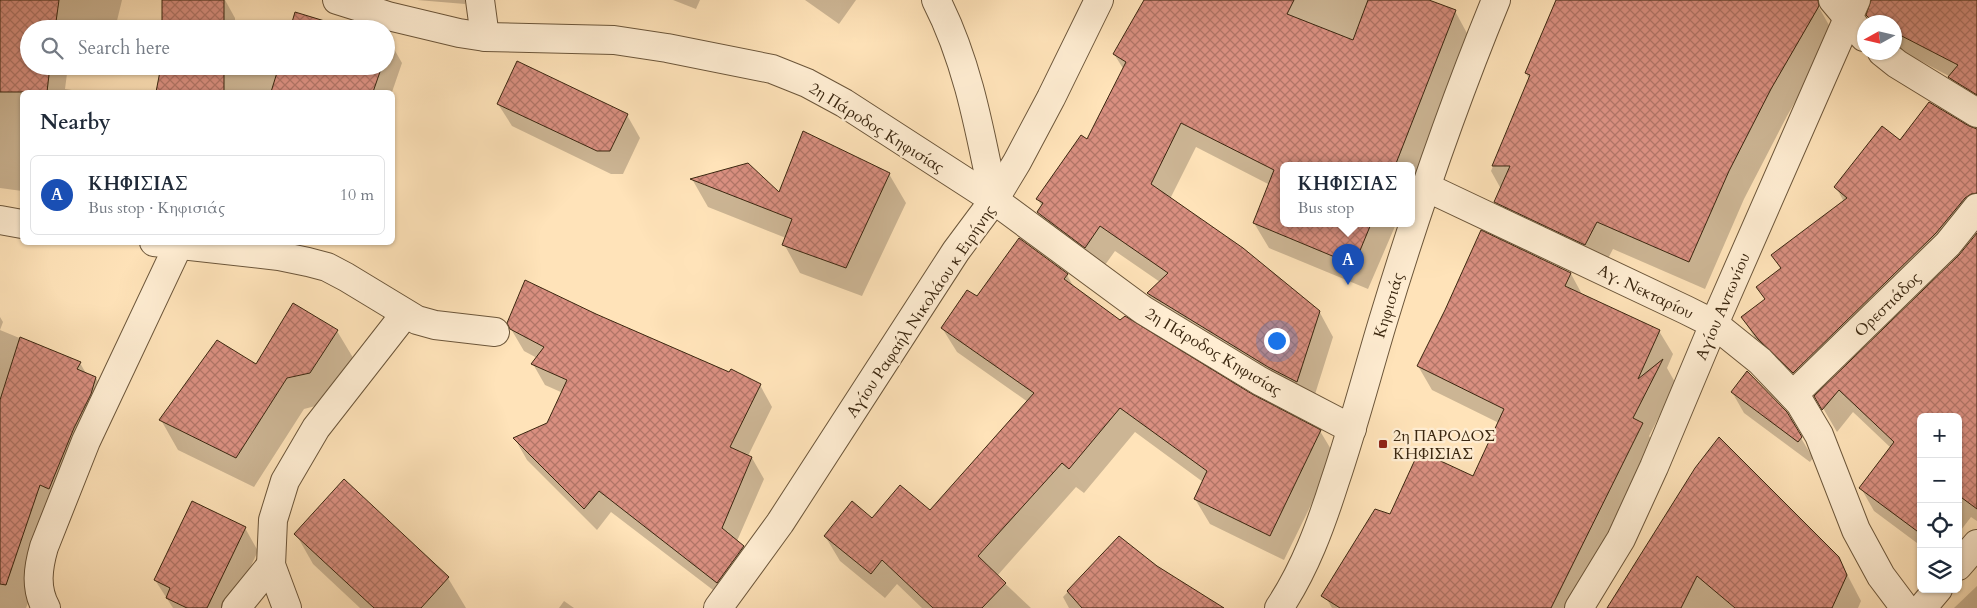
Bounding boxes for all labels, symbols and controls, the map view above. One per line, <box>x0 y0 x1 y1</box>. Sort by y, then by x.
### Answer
north arrow <box>1857 15 1902 60</box>
search box <box>20 20 395 75</box>
icon: search <box>38 34 66 62</box>
text: Search here <box>78 35 170 61</box>
street label: 2η Πάροδος Κηφισίας <box>805 77 948 178</box>
text: Nearby <box>40 108 111 137</box>
popup <box>1280 162 1415 227</box>
text: ΚΗΦΙΣΙΑΣ <box>88 171 188 197</box>
text: ΚΗΦΙΣΙΑΣ <box>1298 171 1397 197</box>
text: A <box>51 184 63 206</box>
text: 10 m <box>340 184 374 206</box>
text: Bus stop · Κηφισιάς <box>88 197 225 219</box>
text: Bus stop <box>1298 197 1354 219</box>
street label: Αγίου Ραφαήλ Νικολάου κ Ειρήνης <box>841 201 1001 422</box>
pin: A <box>1332 244 1364 285</box>
street label: Αγίου Αντωνίου <box>1690 249 1755 363</box>
street label: Αγ. Νεκταρίου <box>1594 259 1697 325</box>
street label: Ορεστιάδος <box>1850 267 1926 342</box>
street label: Κηφισιάς <box>1369 270 1409 341</box>
street label: 2η Πάροδος Κηφισίας <box>1141 302 1286 401</box>
your location <box>1264 328 1290 354</box>
map controls <box>1917 413 1962 593</box>
button: + <box>1917 413 1962 458</box>
place label: 2η ΠΑΡΟΔΟΣ ΚΗΦΙΣΙΑΣ <box>1393 425 1495 465</box>
marker: 2η ΠΑΡΟΔΟΣ ΚΗΦΙΣΙΑΣ <box>1377 438 1389 450</box>
button: − <box>1917 458 1962 503</box>
button: locate <box>1917 503 1962 548</box>
button: layers <box>1917 548 1962 593</box>

